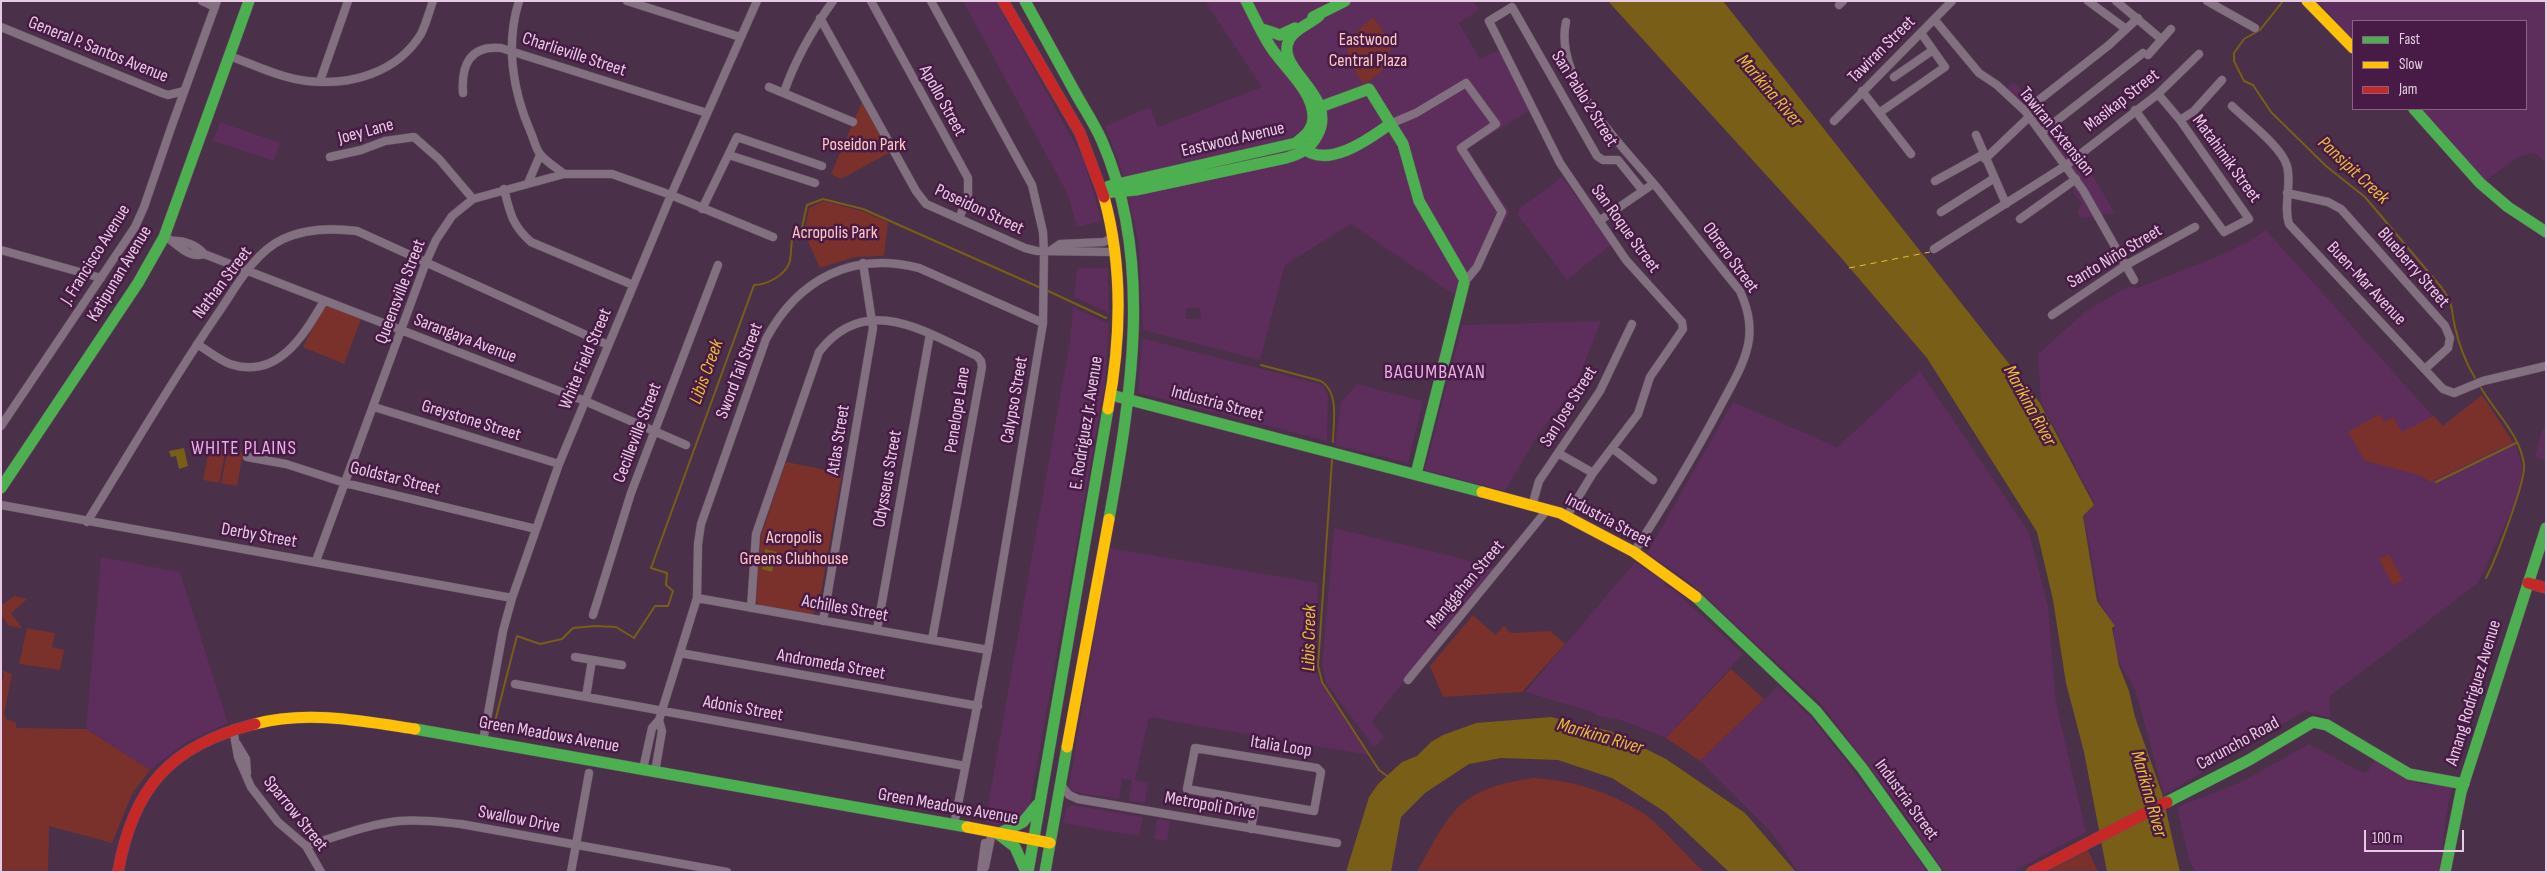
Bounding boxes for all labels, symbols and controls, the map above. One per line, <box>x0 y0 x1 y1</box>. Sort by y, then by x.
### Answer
street label: General P. Santos Avenue <box>25 12 171 88</box>
street label: Tawiran Street <box>1844 12 1920 88</box>
legend <box>2352 20 2527 110</box>
street label: Charlieville Street <box>519 28 629 82</box>
park label: Eastwood Central Plaza <box>1329 29 1407 72</box>
text: Fast <box>2399 30 2420 49</box>
street label: San Pablo 2 Street <box>1546 47 1622 151</box>
water label: Marikina River <box>1731 50 1807 132</box>
text: Slow <box>2399 55 2423 74</box>
street label: Apollo Street <box>914 62 970 140</box>
street label: Masikap Street <box>2080 65 2164 137</box>
text: Jam <box>2399 80 2417 99</box>
street label: Tawiran Extension <box>2014 83 2098 181</box>
street label: Matahimik Street <box>2187 111 2265 207</box>
street label: Joey Lane <box>336 114 396 150</box>
street label: Eastwood Avenue <box>1179 118 1287 162</box>
water label: Pansipit Creek <box>2313 132 2393 210</box>
park label: Poseidon Park <box>822 134 906 156</box>
street label: Poseidon Street <box>931 180 1027 240</box>
street label: San Roque Street <box>1586 181 1664 277</box>
street label: J. Francisco Avenue <box>57 201 135 309</box>
street label: Obrero Street <box>1697 219 1763 297</box>
street label: Santo Niño Street <box>2064 220 2166 294</box>
street label: Katipunan Avenue <box>83 222 157 326</box>
park label: Acropolis Park <box>792 222 878 244</box>
street label: Blueberry Street <box>2372 224 2454 312</box>
street label: Queensville Street <box>371 237 431 347</box>
street label: Buen-Mar Avenue <box>2322 238 2410 330</box>
street label: Nathan Street <box>189 243 257 323</box>
street label: White Field Street <box>555 305 617 413</box>
street label: Sarangaya Avenue <box>411 309 519 369</box>
street label: Sword Tail Street <box>712 320 768 422</box>
water label: Libis Creek <box>685 337 729 407</box>
street label: Calypso Street <box>997 355 1033 445</box>
street label: E. Rodriguez Jr. Avenue <box>1066 355 1108 491</box>
district label: BAGUMBAYAN <box>1383 361 1487 385</box>
water label: Marikina River <box>1998 362 2060 450</box>
street label: San Jose Street <box>1536 363 1602 451</box>
street label: Penelope Lane <box>941 366 975 454</box>
street label: Cecilleville Street <box>609 380 667 486</box>
street label: Industria Street <box>1169 381 1265 427</box>
street label: Greystone Street <box>419 396 523 446</box>
street label: Atlas Street <box>823 403 855 477</box>
street label: Odysseus Street <box>869 429 907 529</box>
district label: WHITE PLAINS <box>189 437 299 461</box>
street label: Goldstar Street <box>348 457 442 501</box>
street label: Industria Street <box>1561 489 1655 553</box>
street label: Derby Street <box>220 519 298 553</box>
park label: Acropolis Greens Clubhouse <box>740 527 848 570</box>
street label: Manggahan Street <box>1423 536 1509 634</box>
street label: Achilles Street <box>800 591 890 627</box>
water label: Libis Creek <box>1298 604 1322 672</box>
street label: Amang Rodriguez Avenue <box>2442 618 2506 768</box>
street label: Andromeda Street <box>775 645 887 685</box>
street label: Adonis Street <box>701 691 785 727</box>
street label: Green Meadows Avenue <box>477 712 621 758</box>
street label: Caruncho Road <box>2193 713 2283 775</box>
water label: Marikina River <box>1554 714 1646 760</box>
street label: Italia Loop <box>1249 732 1313 762</box>
water label: Marikina River <box>2125 748 2171 840</box>
street label: Industria Street <box>1869 755 1943 845</box>
street label: Sparrow Street <box>258 772 332 856</box>
street label: Green Meadows Avenue <box>876 784 1020 830</box>
street label: Metropoli Drive <box>1163 787 1257 825</box>
street label: Swallow Drive <box>476 801 562 839</box>
scale bar <box>2367 820 2467 852</box>
text: 100 m <box>2372 829 2403 848</box>

